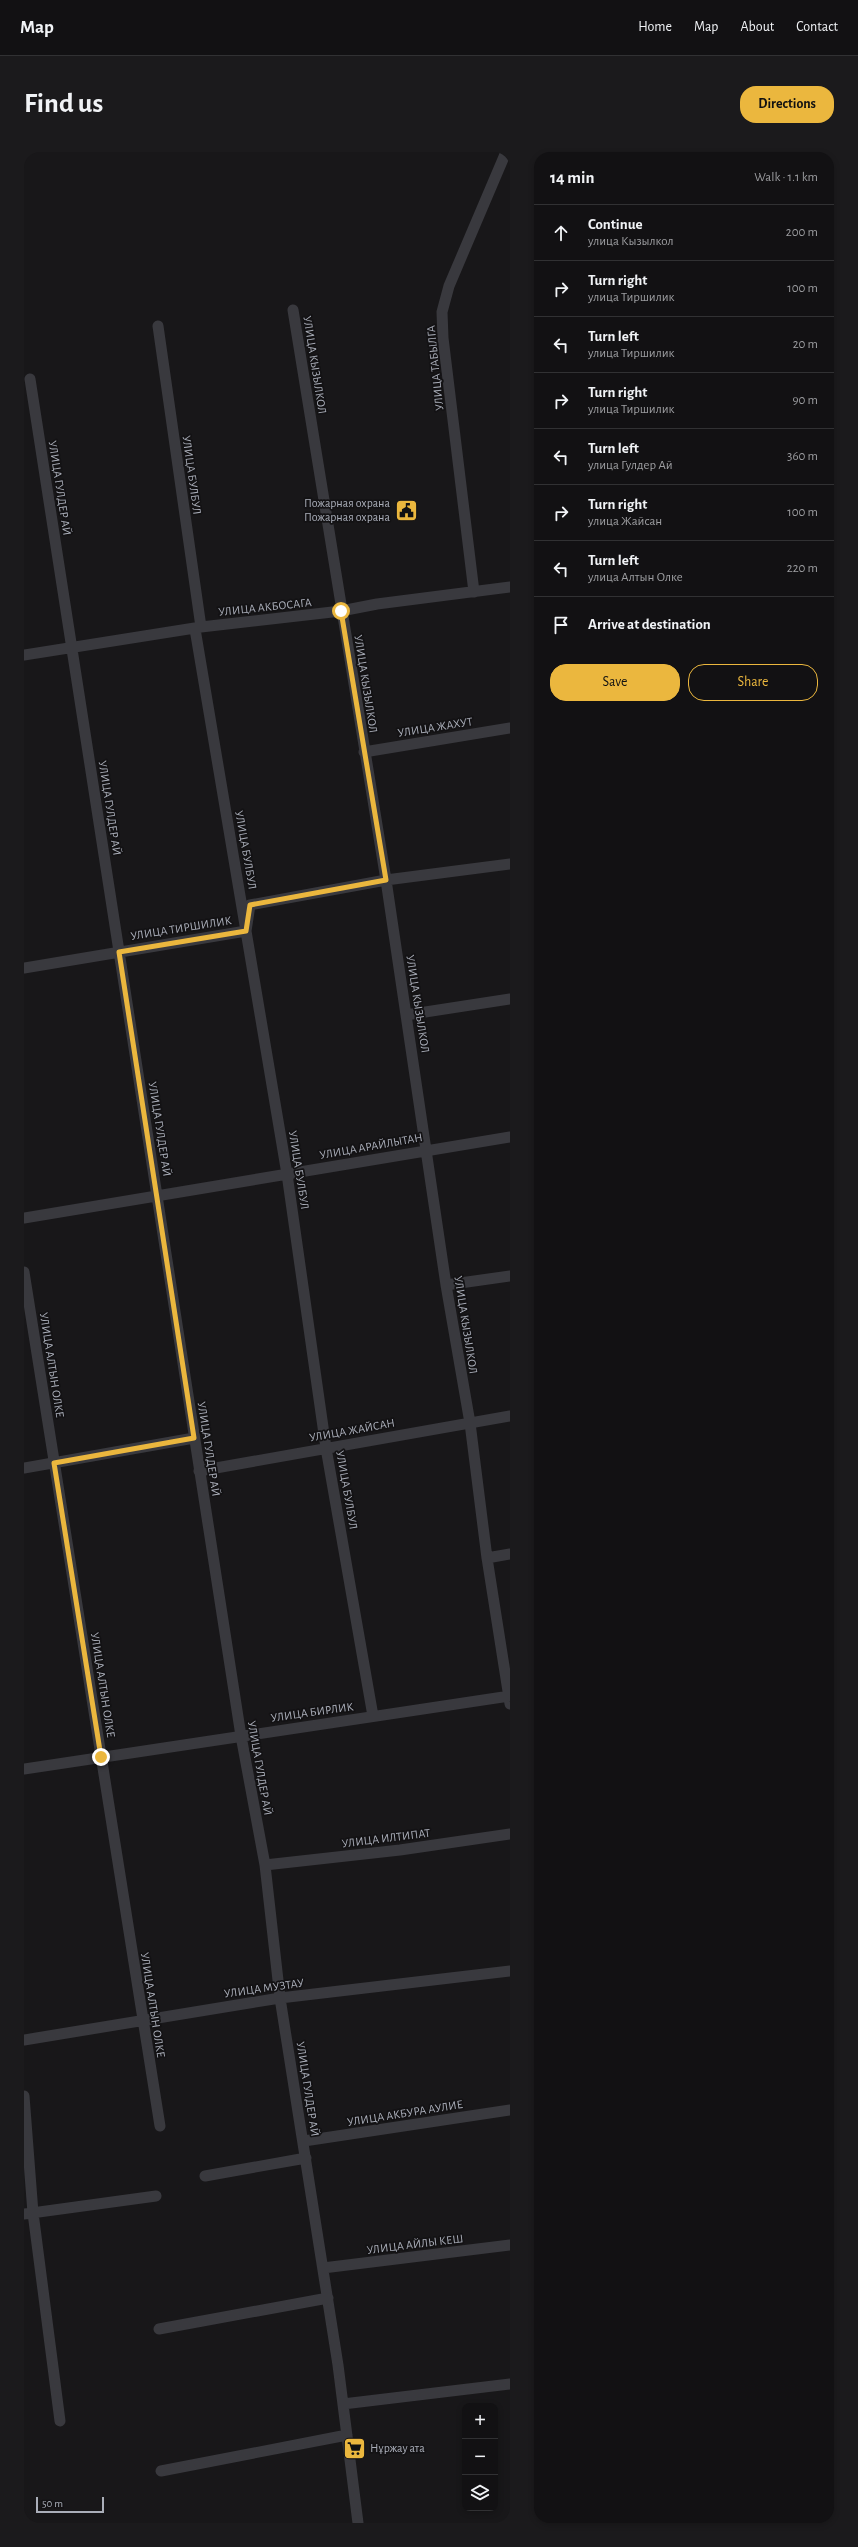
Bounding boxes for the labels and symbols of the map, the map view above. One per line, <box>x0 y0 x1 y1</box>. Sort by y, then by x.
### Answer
street label: УЛИЦА КЫЗЫЛКОЛ <box>301 315 329 415</box>
street label: УЛИЦА ТАБЫЛГА <box>425 325 445 411</box>
street label: УЛИЦА БУЛБУЛ <box>180 435 204 515</box>
street label: УЛИЦА ГУЛДЕР АЙ <box>47 440 74 536</box>
place label: Пожарная охрана Пожарная охрана <box>304 497 391 523</box>
public building icon: Пожарная охрана Пожарная охрана <box>393 497 419 523</box>
street label: УЛИЦА АКБОСАГА <box>218 596 312 618</box>
route start <box>332 602 350 620</box>
street label: УЛИЦА КЫЗЫЛКОЛ <box>352 634 380 734</box>
street label: УЛИЦА ЖАХУТ <box>397 715 474 739</box>
street label: УЛИЦА ГУЛДЕР АЙ <box>97 760 124 856</box>
street label: УЛИЦА БУЛБУЛ <box>233 810 259 890</box>
street label: УЛИЦА ТИРШИЛИК <box>130 914 232 942</box>
street label: УЛИЦА КЫЗЫЛКОЛ <box>404 954 432 1054</box>
street label: УЛИЦА ГУЛДЕР АЙ <box>147 1081 174 1177</box>
street label: УЛИЦА БУЛБУЛ <box>287 1130 311 1210</box>
street label: УЛИЦА АРАЙЛЫТАН <box>318 1130 423 1161</box>
street label: УЛИЦА КЫЗЫЛКОЛ <box>452 1275 480 1375</box>
street label: УЛИЦА АЛТЫН ОЛКЕ <box>38 1311 66 1419</box>
street label: УЛИЦА ГУЛДЕР АЙ <box>196 1401 223 1497</box>
street label: УЛИЦА ЖАЙСАН <box>308 1416 396 1443</box>
street label: УЛИЦА БУЛБУЛ <box>334 1450 360 1530</box>
street label: УЛИЦА АЛТЫН ОЛКЕ <box>89 1631 117 1739</box>
street label: УЛИЦА БИРЛИК <box>270 1700 354 1724</box>
street label: УЛИЦА ГУЛДЕР АЙ <box>246 1720 275 1816</box>
route end <box>92 1748 110 1766</box>
street label: УЛИЦА ИЛТИПАТ <box>341 1827 431 1849</box>
street label: УЛИЦА АЛТЫН ОЛКЕ <box>139 1951 167 2059</box>
street label: УЛИЦА МУЗТАУ <box>223 1976 305 2000</box>
street label: УЛИЦА ГУЛДЕР АЙ <box>295 2041 322 2137</box>
street label: УЛИЦА АКБУРА АУЛИЕ <box>346 2098 464 2128</box>
street label: УЛИЦА АЙЛЫ КЕШ <box>366 2231 464 2256</box>
supermarket icon: Нұржау ата <box>342 2435 368 2461</box>
place label: Нұржау ата <box>370 2442 425 2455</box>
scale bar <box>36 2495 104 2514</box>

